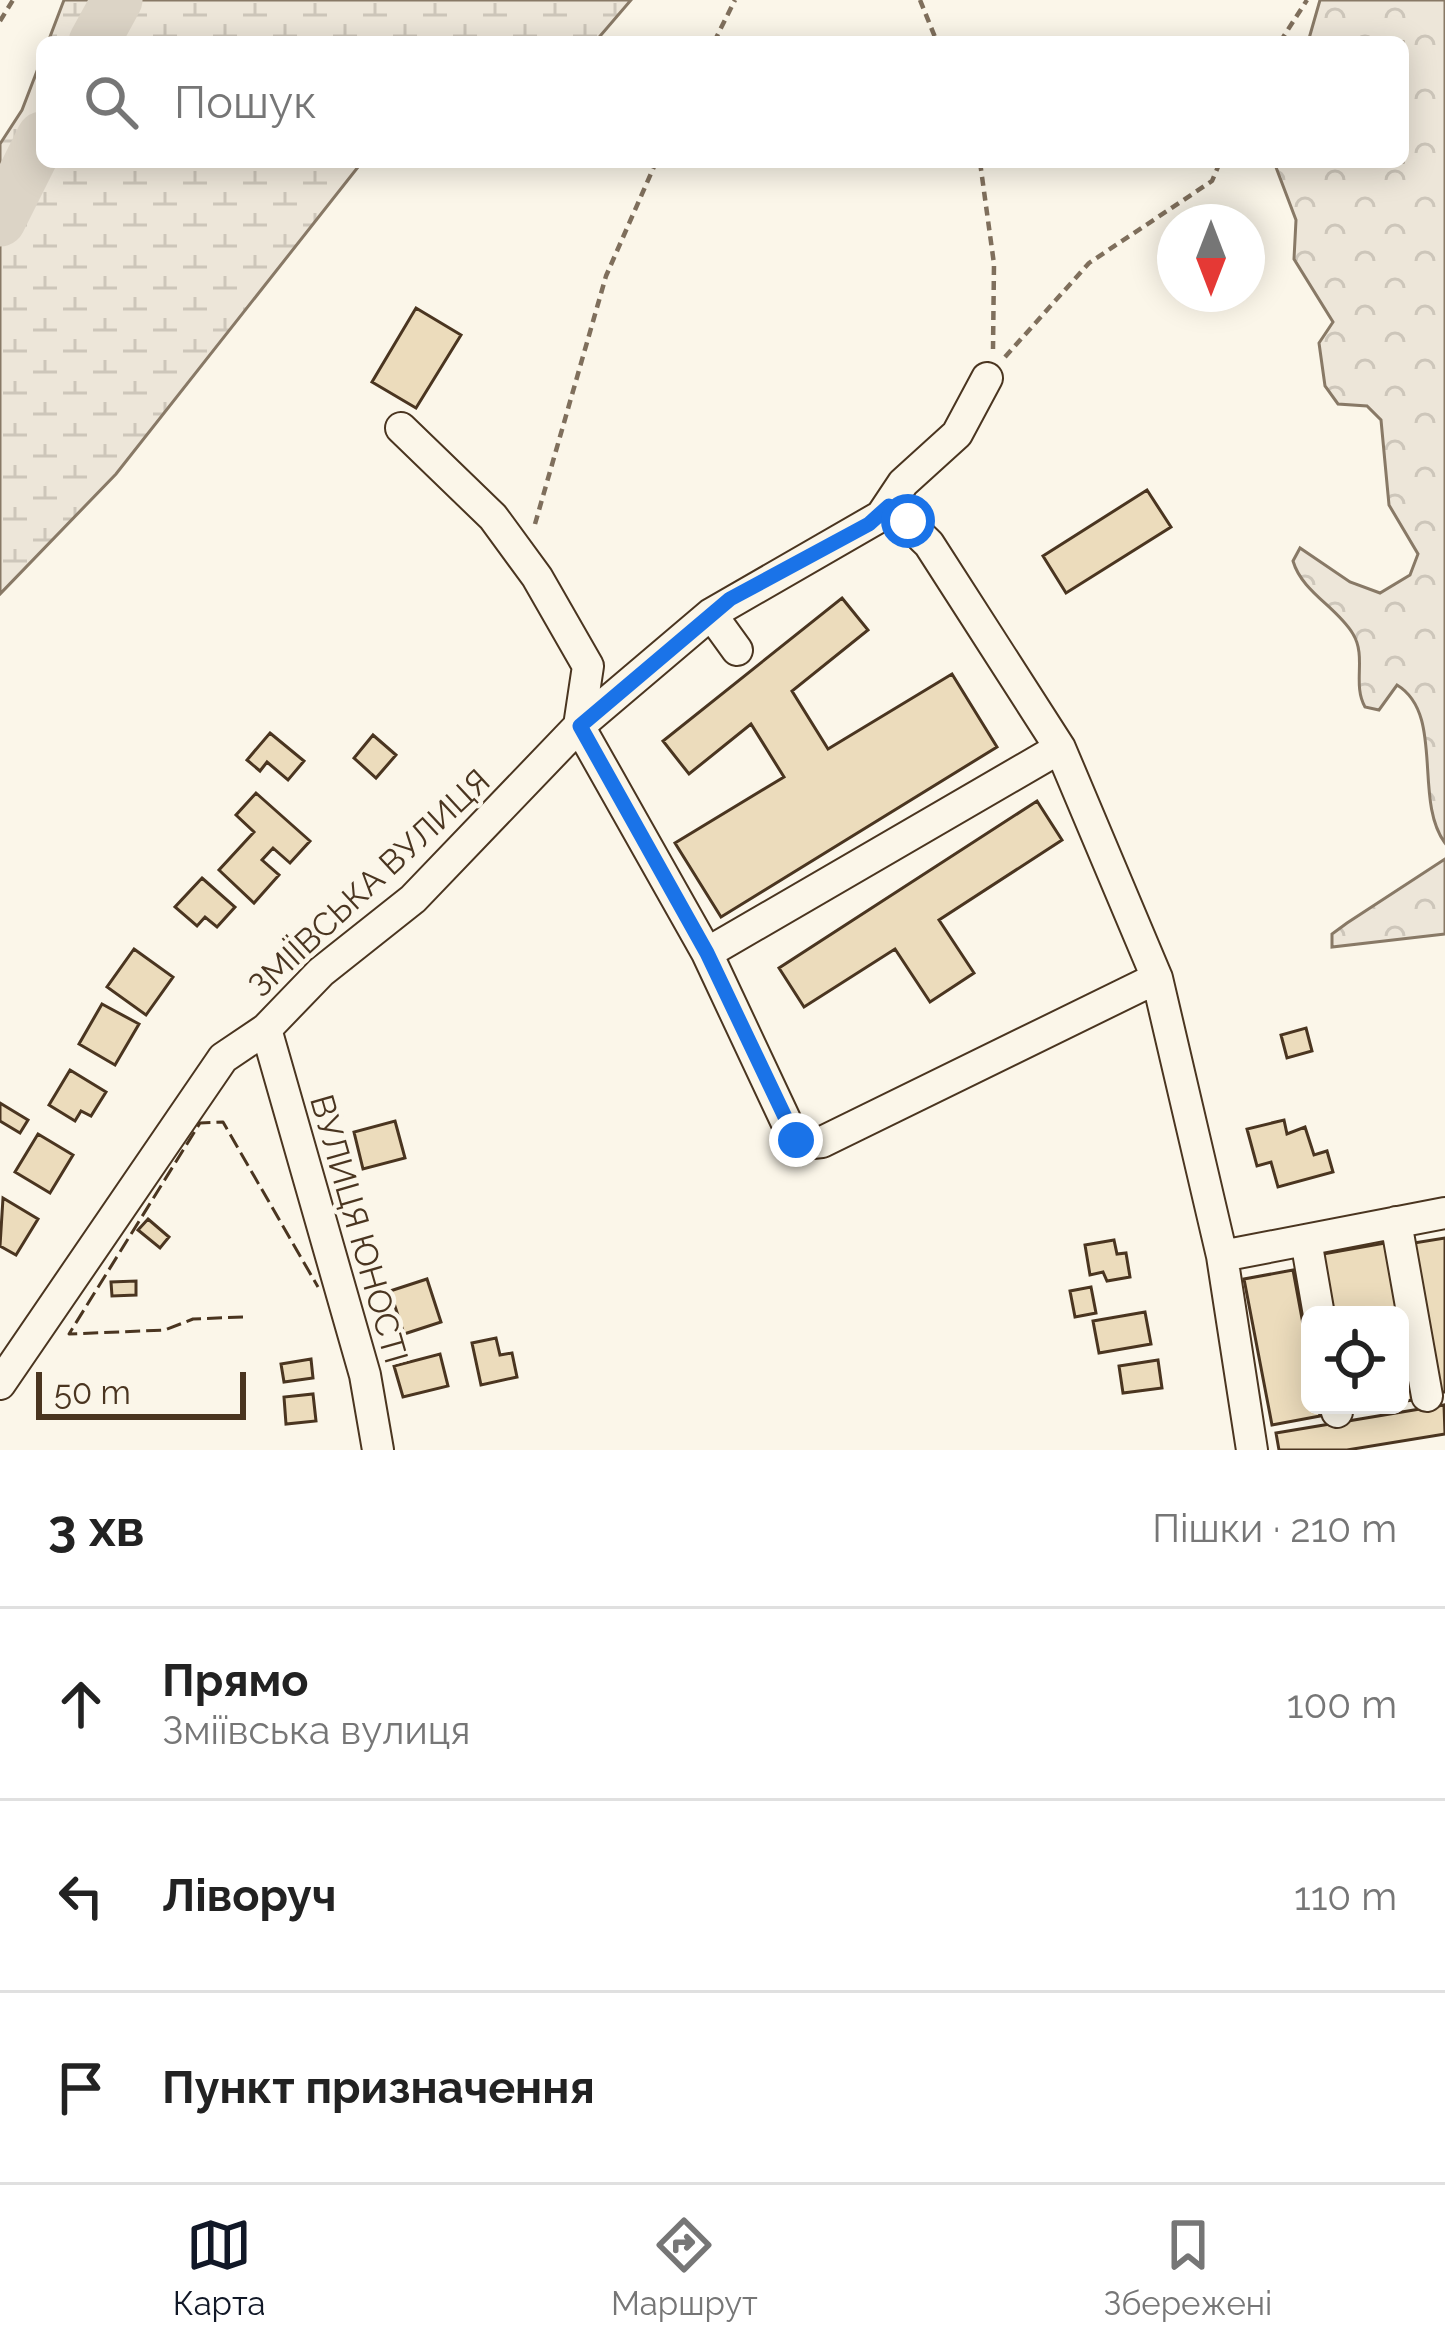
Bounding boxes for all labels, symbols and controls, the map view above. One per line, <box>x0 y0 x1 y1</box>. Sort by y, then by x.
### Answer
search box <box>36 36 1409 168</box>
icon: search <box>78 69 144 135</box>
text: Пошук <box>174 76 317 129</box>
north arrow <box>1157 204 1265 312</box>
route start <box>881 494 935 548</box>
street label: ЗМІЇВСЬКА ВУЛИЦЯ <box>240 761 498 1005</box>
street label: ВУЛИЦЯ ЮНОСТІ <box>302 1090 416 1368</box>
route end <box>769 1113 823 1167</box>
map controls <box>1301 1306 1409 1414</box>
button: locate <box>1301 1306 1409 1414</box>
scale bar <box>36 1366 246 1419</box>
text: 50 m <box>54 1373 131 1412</box>
text: 3 хв <box>48 1498 145 1558</box>
text: Пішки · 210 m <box>1152 1505 1397 1551</box>
text: Прямо <box>162 1654 309 1707</box>
icon: ahead <box>48 1671 114 1737</box>
text: 100 m <box>1287 1681 1397 1727</box>
text: Зміївська вулиця <box>162 1707 470 1753</box>
icon: left <box>48 1863 114 1929</box>
text: Ліворуч <box>162 1869 337 1922</box>
text: 110 m <box>1294 1873 1397 1919</box>
icon: arrive <box>48 2055 114 2121</box>
text: Пункт призначення <box>162 2061 595 2114</box>
tab: Карта <box>173 2212 266 2323</box>
tab: Маршрут <box>611 2212 758 2323</box>
tab: Збережені <box>1103 2212 1272 2323</box>

